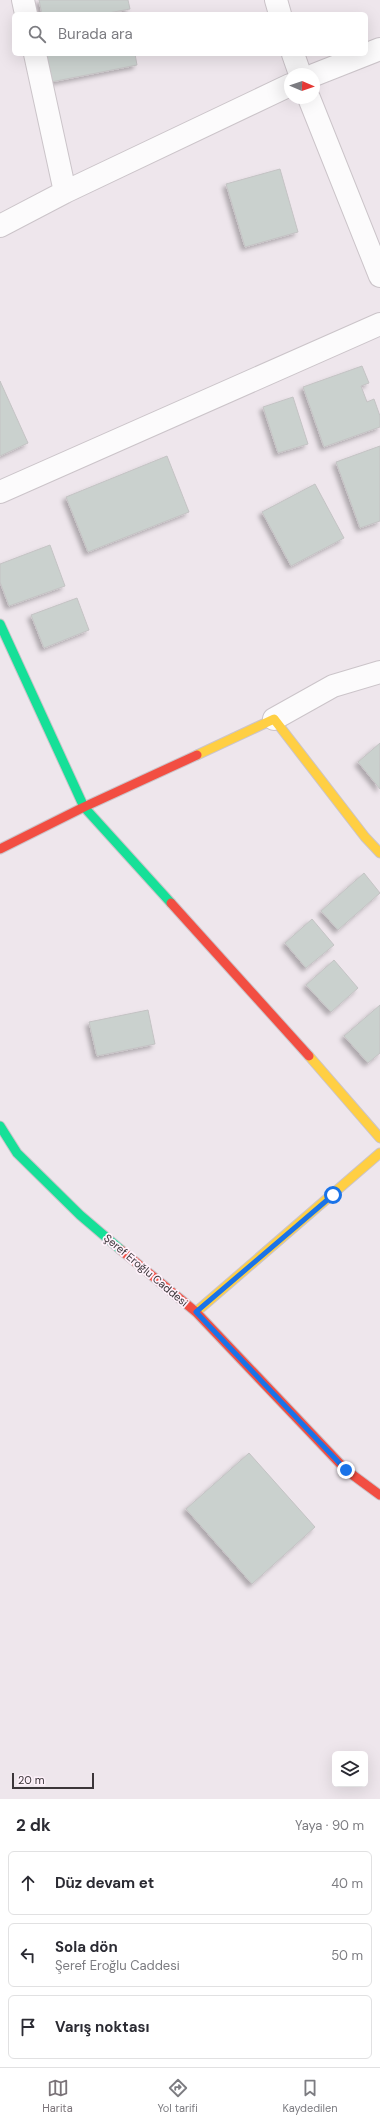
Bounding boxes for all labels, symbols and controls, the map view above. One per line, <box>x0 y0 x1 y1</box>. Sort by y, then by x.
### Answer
search box <box>12 12 368 56</box>
icon: search <box>26 23 48 45</box>
text: Burada ara <box>58 24 133 44</box>
north arrow <box>284 68 320 104</box>
route start <box>324 1186 342 1204</box>
street label: Şeref Eroğlu Caddesi <box>101 1231 191 1309</box>
route end <box>337 1461 355 1479</box>
map controls <box>332 1751 368 1787</box>
button: layers <box>332 1751 368 1787</box>
scale bar <box>12 1771 94 1790</box>
text: 20 m <box>18 1773 44 1787</box>
text: 2 dk <box>16 1814 51 1836</box>
text: Yaya · 90 m <box>295 1817 364 1834</box>
icon: ahead <box>17 1872 39 1894</box>
text: Düz devam et <box>55 1873 154 1893</box>
text: 40 m <box>331 1875 363 1892</box>
text: Sola dön <box>55 1937 118 1957</box>
icon: left <box>17 1944 39 1966</box>
text: 50 m <box>331 1947 363 1964</box>
text: Şeref Eroğlu Caddesi <box>55 1957 180 1974</box>
icon: arrive <box>17 2016 39 2038</box>
text: Varış noktası <box>55 2017 149 2037</box>
tab: Harita <box>42 2077 73 2115</box>
tab: Yol tarifi <box>157 2077 198 2115</box>
tab: Kaydedilen <box>282 2077 338 2115</box>

